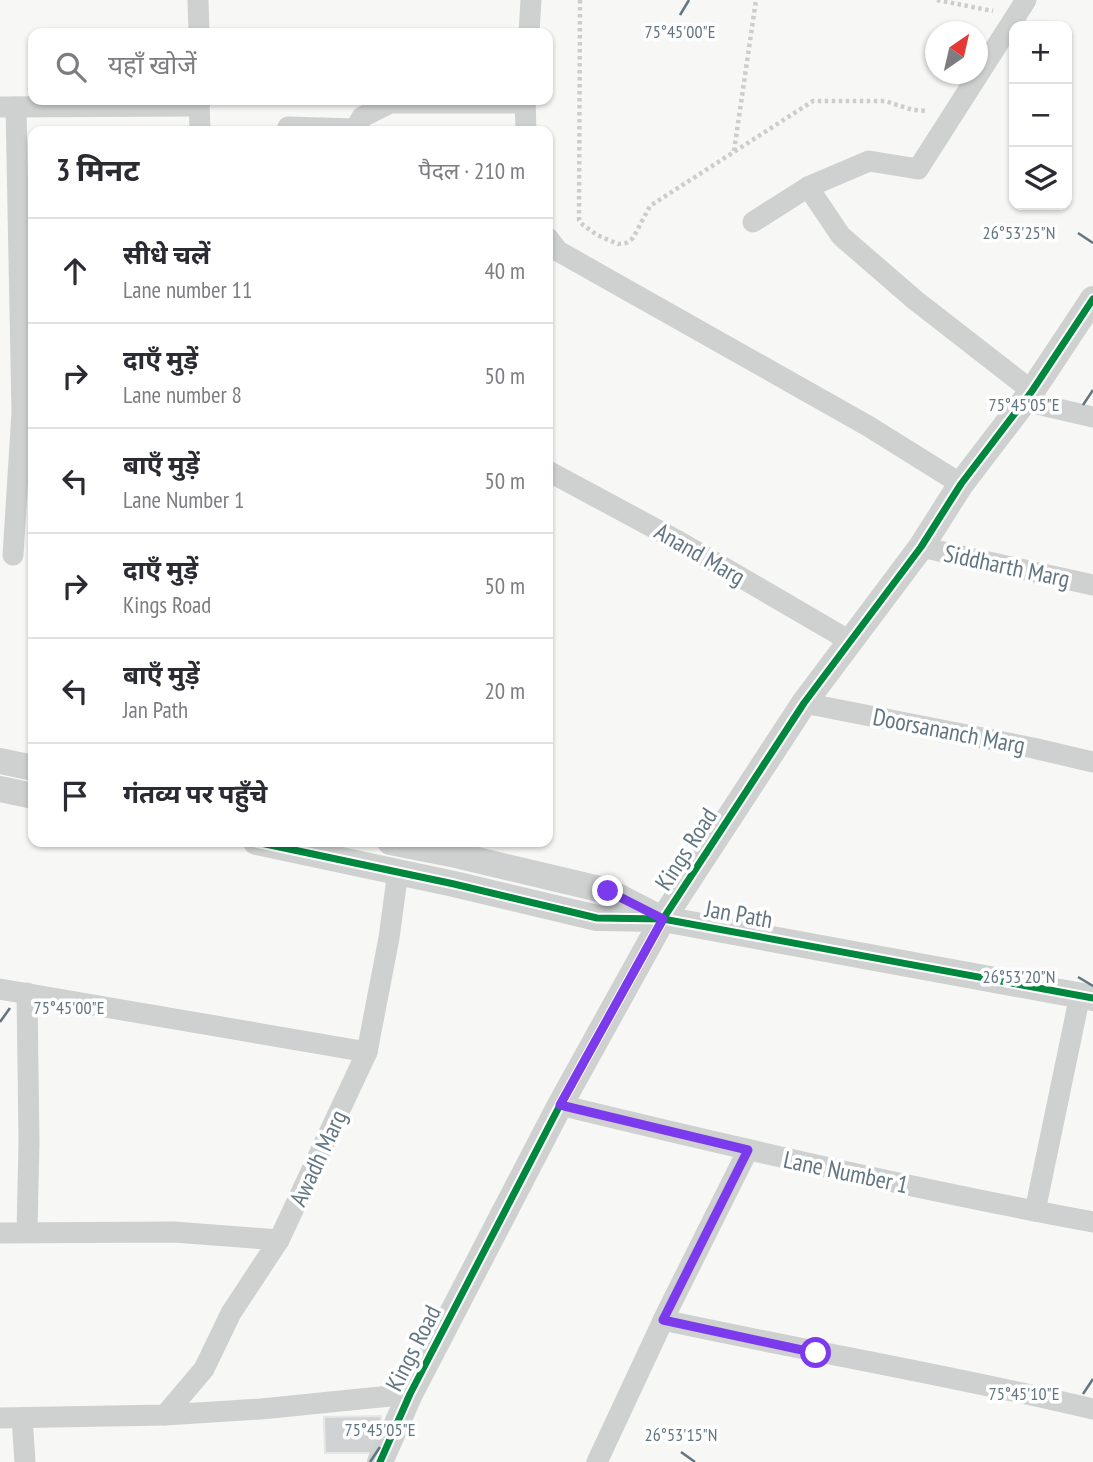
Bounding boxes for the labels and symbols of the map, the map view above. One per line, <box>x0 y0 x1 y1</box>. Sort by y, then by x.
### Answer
text: 75°45'00"E <box>645 20 715 43</box>
north arrow <box>925 21 988 84</box>
text: 26°53'25"N <box>983 221 1055 244</box>
text: 75°45'05"E <box>989 393 1059 416</box>
street label: Anand Marg <box>649 516 751 592</box>
street label: Siddharth Marg <box>941 538 1073 594</box>
street label: Doorsananch Marg <box>870 701 1028 761</box>
street label: Kings Road <box>648 802 724 896</box>
route end <box>592 875 623 906</box>
street label: Jan Path <box>702 893 775 935</box>
text: 26°53'20"N <box>983 965 1055 988</box>
text: 75°45'00"E <box>34 996 104 1019</box>
street label: Awadh Marg <box>282 1105 354 1211</box>
street label: Lane Number 1 <box>781 1144 911 1200</box>
street label: Kings Road <box>378 1300 448 1396</box>
route start <box>800 1337 831 1368</box>
text: 75°45'10"E <box>989 1382 1059 1405</box>
text: 75°45'05"E <box>345 1418 415 1441</box>
text: 26°53'15"N <box>645 1423 717 1446</box>

